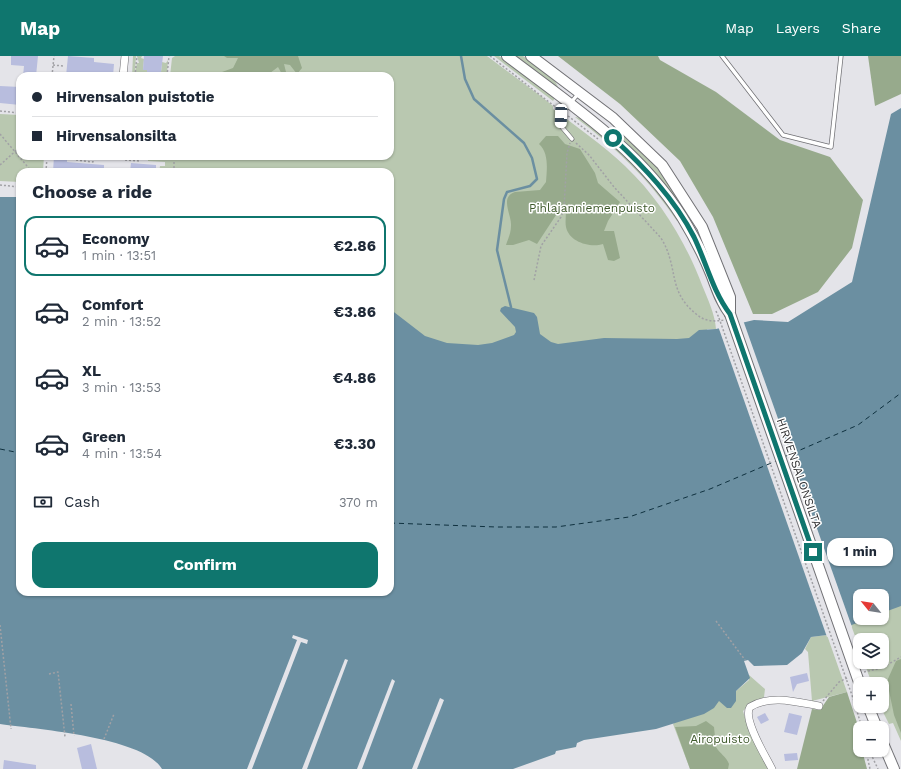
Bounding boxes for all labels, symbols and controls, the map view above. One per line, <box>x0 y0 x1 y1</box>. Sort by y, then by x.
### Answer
text: Map <box>20 17 60 40</box>
text: Map <box>725 20 754 36</box>
text: Layers <box>776 20 820 36</box>
text: Share <box>842 20 881 36</box>
text: Hirvensalon puistotie <box>56 88 215 106</box>
car <box>555 104 567 128</box>
text: Hirvensalonsilta <box>56 127 176 145</box>
route start <box>604 129 622 147</box>
text: Choose a ride <box>32 181 152 202</box>
park label: Pihlajanniemenpuisto <box>529 201 655 215</box>
icon: car <box>34 228 70 264</box>
text: Economy <box>82 230 149 248</box>
text: €2.86 <box>334 237 376 255</box>
text: 1 min · 13:51 <box>82 248 156 263</box>
icon: car <box>34 294 70 330</box>
text: Comfort <box>82 296 143 314</box>
text: €3.86 <box>334 303 376 321</box>
text: 2 min · 13:52 <box>82 314 161 329</box>
icon: car <box>34 360 70 396</box>
text: XL <box>82 362 101 380</box>
text: €4.86 <box>333 369 376 387</box>
text: 3 min · 13:53 <box>82 380 161 395</box>
street label: HIRVENSALONSILTA <box>774 416 824 530</box>
icon: car <box>34 426 70 462</box>
text: Green <box>82 428 126 446</box>
text: €3.30 <box>334 435 376 453</box>
text: 4 min · 13:54 <box>82 446 162 461</box>
icon: cash <box>32 491 54 513</box>
text: Cash <box>64 493 100 511</box>
text: 370 m <box>339 495 378 510</box>
callout: 1 min <box>827 538 893 566</box>
button: Confirm <box>32 542 378 588</box>
route end <box>804 543 822 561</box>
text: 1 min <box>843 544 877 559</box>
north arrow <box>853 589 889 625</box>
map controls <box>853 589 889 757</box>
button: layers <box>853 633 889 669</box>
button: + <box>853 677 889 713</box>
button: − <box>853 721 889 757</box>
park label: Airopuisto <box>690 732 750 746</box>

